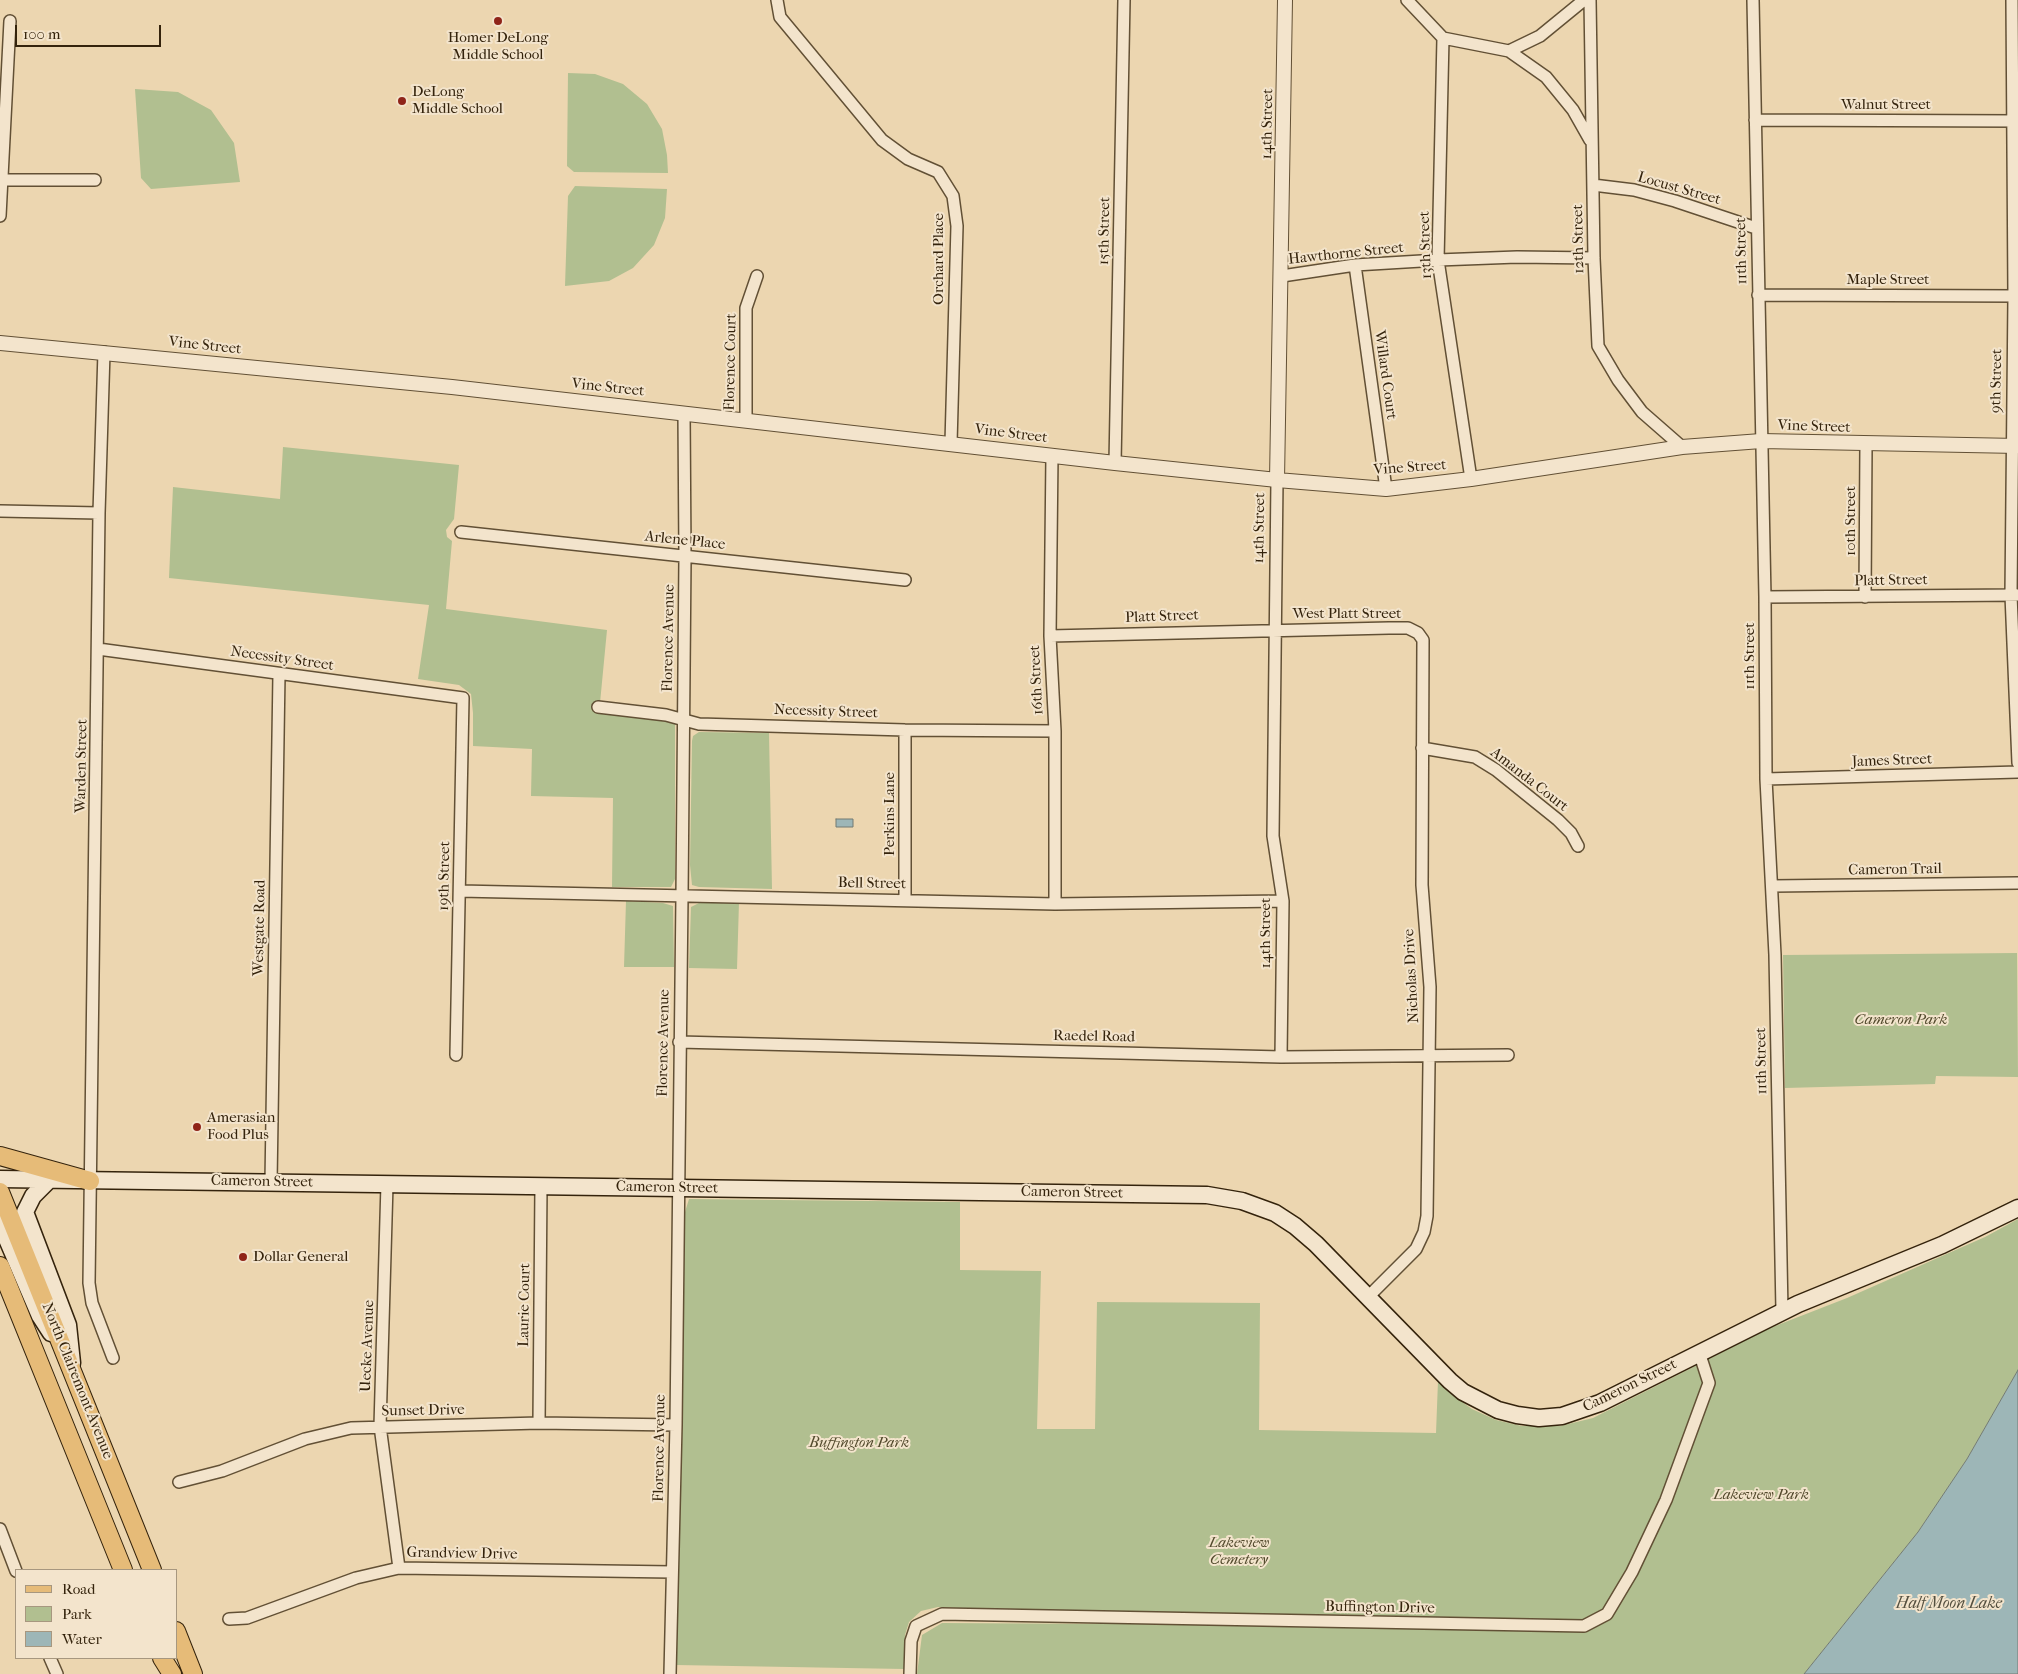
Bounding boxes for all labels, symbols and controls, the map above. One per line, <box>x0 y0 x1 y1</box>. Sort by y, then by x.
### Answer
scale bar <box>18 15 164 47</box>
marker: Homer DeLong Middle School <box>492 15 504 27</box>
text: 100 m <box>23 25 61 43</box>
place label: Homer DeLong Middle School <box>448 29 548 64</box>
place label: DeLong Middle School <box>412 83 503 118</box>
street label: 14th Street <box>1258 88 1278 160</box>
marker: DeLong Middle School <box>396 95 408 107</box>
street label: Walnut Street <box>1841 96 1931 114</box>
street label: Locust Street <box>1635 169 1723 209</box>
street label: 15th Street <box>1095 197 1115 265</box>
street label: 12th Street <box>1569 204 1589 274</box>
street label: 13th Street <box>1416 211 1436 279</box>
street label: Orchard Place <box>930 213 948 305</box>
street label: 11th Street <box>1732 217 1752 285</box>
street label: Hawthorne Street <box>1287 239 1405 269</box>
street label: Maple Street <box>1847 271 1929 289</box>
street label: Florence Court <box>721 313 741 411</box>
street label: Willard Court <box>1370 329 1400 421</box>
street label: Vine Street <box>168 333 242 359</box>
street label: 9th Street <box>1987 349 2007 413</box>
street label: Vine Street <box>571 375 645 401</box>
street label: Vine Street <box>1777 417 1851 437</box>
street label: Vine Street <box>974 421 1048 447</box>
street label: Vine Street <box>1373 456 1447 480</box>
street label: 10th Street <box>1842 486 1860 556</box>
street label: 14th Street <box>1250 492 1270 564</box>
street label: Arlene Place <box>644 528 726 554</box>
street label: Platt Street <box>1854 571 1928 591</box>
street label: Florence Avenue <box>659 584 679 692</box>
street label: West Platt Street <box>1293 605 1401 623</box>
street label: Platt Street <box>1125 607 1199 627</box>
street label: 11th Street <box>1741 622 1759 690</box>
street label: Necessity Street <box>229 643 335 675</box>
street label: 16th Street <box>1026 645 1048 715</box>
street label: Necessity Street <box>774 701 878 723</box>
street label: Warden Street <box>72 719 92 813</box>
street label: Amanda Court <box>1486 744 1572 816</box>
street label: James Street <box>1852 751 1932 771</box>
street label: Perkins Lane <box>881 772 899 856</box>
street label: 19th Street <box>435 841 455 911</box>
street label: Cameron Trail <box>1848 860 1942 880</box>
street label: Bell Street <box>838 874 906 894</box>
street label: Westgate Road <box>250 880 270 976</box>
street label: 14th Street <box>1257 898 1275 968</box>
street label: Nicholas Drive <box>1401 928 1423 1024</box>
street label: Florence Avenue <box>654 989 674 1097</box>
park label: Cameron Park <box>1855 1011 1947 1029</box>
street label: Raedel Road <box>1053 1027 1135 1047</box>
street label: 11th Street <box>1752 1027 1772 1095</box>
place label: Amerasian Food Plus <box>207 1109 275 1144</box>
marker: Amerasian Food Plus <box>191 1121 203 1133</box>
street label: Cameron Street <box>211 1172 313 1192</box>
street label: Cameron Street <box>616 1178 718 1198</box>
street label: Cameron Street <box>1021 1183 1123 1203</box>
place label: Dollar General <box>253 1248 348 1266</box>
marker: Dollar General <box>237 1251 249 1263</box>
street label: Laurie Court <box>515 1263 535 1347</box>
street label: North Clairemont Avenue <box>37 1300 117 1462</box>
street label: Uecke Avenue <box>357 1300 379 1392</box>
street label: Cameron Street <box>1580 1356 1680 1416</box>
street label: Florence Avenue <box>650 1394 670 1502</box>
street label: Sunset Drive <box>381 1401 465 1421</box>
park label: Buffington Park <box>809 1434 909 1452</box>
park label: Lakeview Park <box>1713 1486 1809 1504</box>
park label: Lakeview Cemetery <box>1209 1534 1269 1569</box>
street label: Grandview Drive <box>406 1544 518 1564</box>
legend <box>15 1569 178 1659</box>
text: Road <box>62 1580 95 1598</box>
water label: Half Moon Lake <box>1896 1594 2002 1614</box>
street label: Buffington Drive <box>1325 1598 1435 1618</box>
text: Park <box>62 1605 92 1623</box>
text: Water <box>62 1630 102 1648</box>

